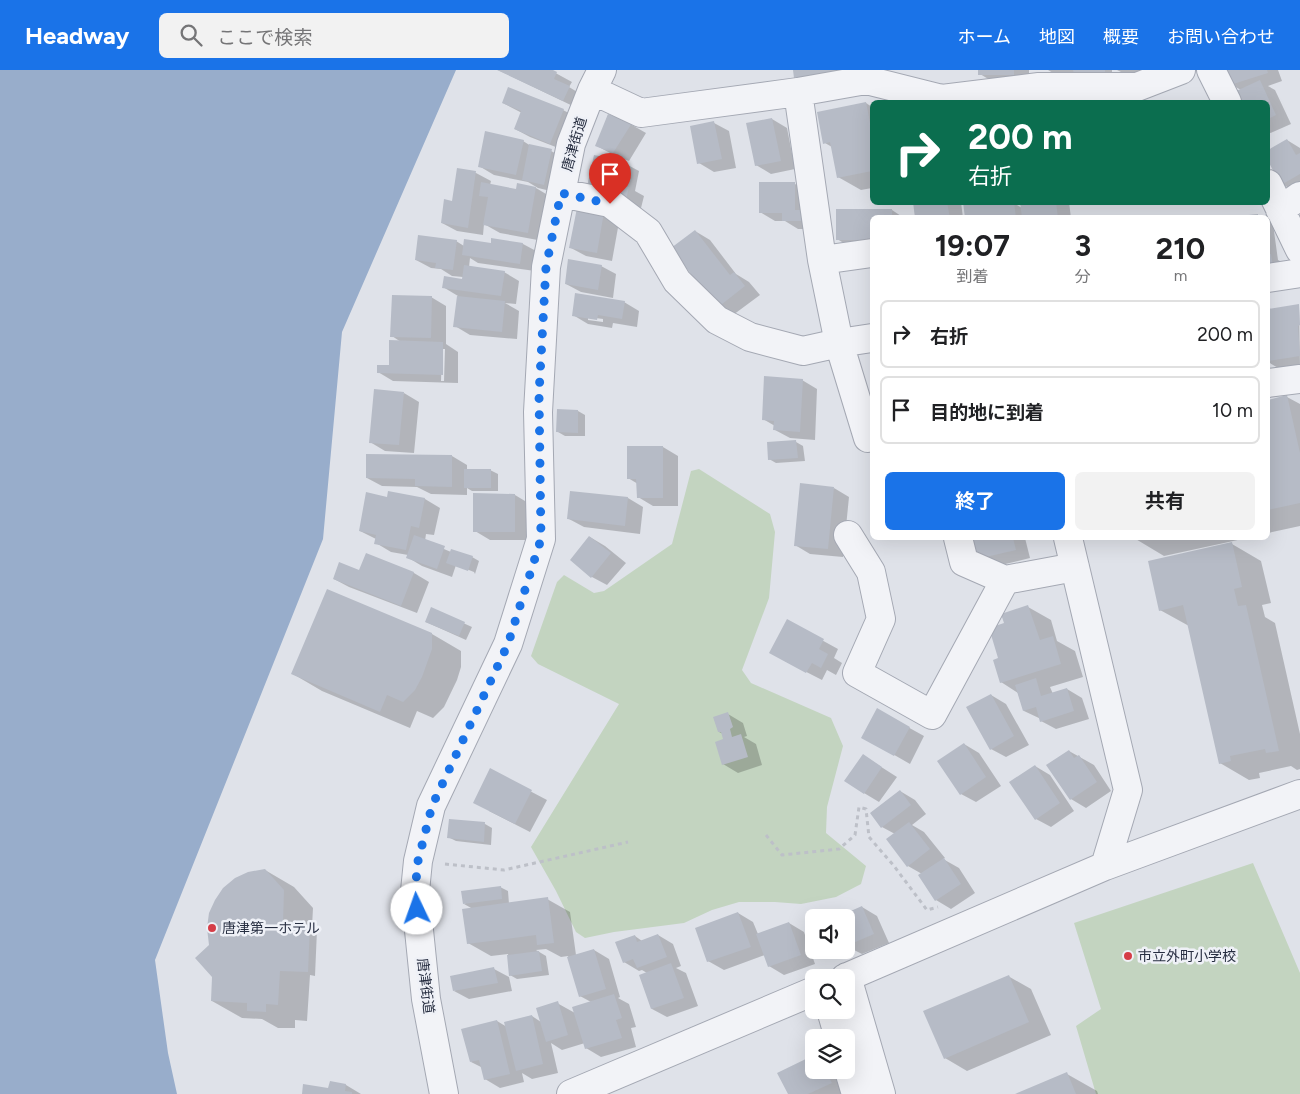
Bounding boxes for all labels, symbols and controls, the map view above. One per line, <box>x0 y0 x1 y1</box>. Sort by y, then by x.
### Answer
search box <box>159 13 509 58</box>
text: Headway <box>25 21 129 50</box>
icon: search <box>177 21 205 49</box>
text: ここで検索 <box>217 26 312 49</box>
text: ホーム <box>958 26 1011 48</box>
text: 地図 <box>1039 26 1075 48</box>
text: 概要 <box>1103 26 1139 48</box>
text: お問い合わせ <box>1167 26 1275 48</box>
street label: 唐津街道 <box>559 115 590 173</box>
text: 200 m <box>968 116 1072 158</box>
icon: right <box>885 120 950 185</box>
pin <box>589 153 631 204</box>
icon: arrive <box>596 160 624 188</box>
text: 右折 <box>968 163 1012 190</box>
text: 19:07 <box>935 227 1010 264</box>
text: 3 <box>1075 227 1091 264</box>
text: 210 <box>1156 230 1205 267</box>
text: m <box>1174 266 1187 285</box>
text: 到着 <box>956 267 988 286</box>
text: 分 <box>1075 267 1091 286</box>
icon: right <box>887 320 915 348</box>
text: 200 m <box>1197 323 1253 346</box>
text: 右折 <box>930 325 968 348</box>
icon: arrive <box>887 396 915 424</box>
text: 10 m <box>1212 399 1253 422</box>
text: 目的地に到着 <box>930 401 1044 424</box>
button: 終了 <box>885 472 1065 530</box>
button: 共有 <box>1075 472 1255 530</box>
position arrow <box>390 882 442 934</box>
map controls <box>805 909 855 1079</box>
button: sound <box>805 909 855 959</box>
place label: 唐津第一ホテル <box>222 920 320 937</box>
marker: 唐津第一ホテル <box>206 922 218 934</box>
place label: 市立外町小学校 <box>1138 948 1236 965</box>
marker: 市立外町小学校 <box>1122 950 1134 962</box>
street label: 唐津街道 <box>414 957 437 1015</box>
button: search <box>805 969 855 1019</box>
button: layers <box>805 1029 855 1079</box>

